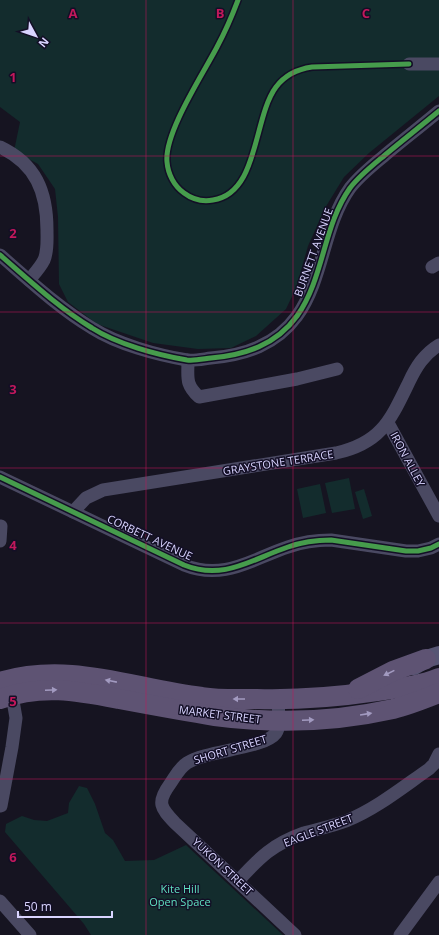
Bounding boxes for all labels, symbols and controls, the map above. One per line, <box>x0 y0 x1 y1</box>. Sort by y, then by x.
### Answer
text: A <box>69 4 78 22</box>
text: B <box>216 4 225 22</box>
text: C <box>362 4 370 22</box>
north arrow <box>16 16 56 56</box>
text: N <box>35 34 53 51</box>
text: 1 <box>9 68 17 86</box>
street label: BURNETT AVENUE <box>290 206 336 298</box>
text: 2 <box>9 224 17 242</box>
text: 3 <box>9 380 17 398</box>
street label: IRON ALLEY <box>387 429 429 490</box>
street label: GRAYSTONE TERRACE <box>222 446 334 478</box>
street label: CORBETT AVENUE <box>105 511 195 563</box>
text: 4 <box>9 536 17 554</box>
one-way arrow <box>384 670 395 676</box>
one-way arrow <box>105 678 117 684</box>
one-way arrow <box>45 686 57 693</box>
text: 5 <box>9 692 17 710</box>
one-way arrow <box>232 696 245 702</box>
street label: MARKET STREET <box>178 702 262 726</box>
one-way arrow <box>360 711 372 717</box>
one-way arrow <box>302 717 315 723</box>
street label: SHORT STREET <box>192 731 268 767</box>
street label: EAGLE STREET <box>281 810 355 850</box>
street label: YUKON STREET <box>189 834 257 898</box>
text: 6 <box>9 848 17 866</box>
park label: Kite Hill Open Space <box>149 881 211 909</box>
scale bar <box>18 893 112 919</box>
text: 50 m <box>24 898 52 915</box>

